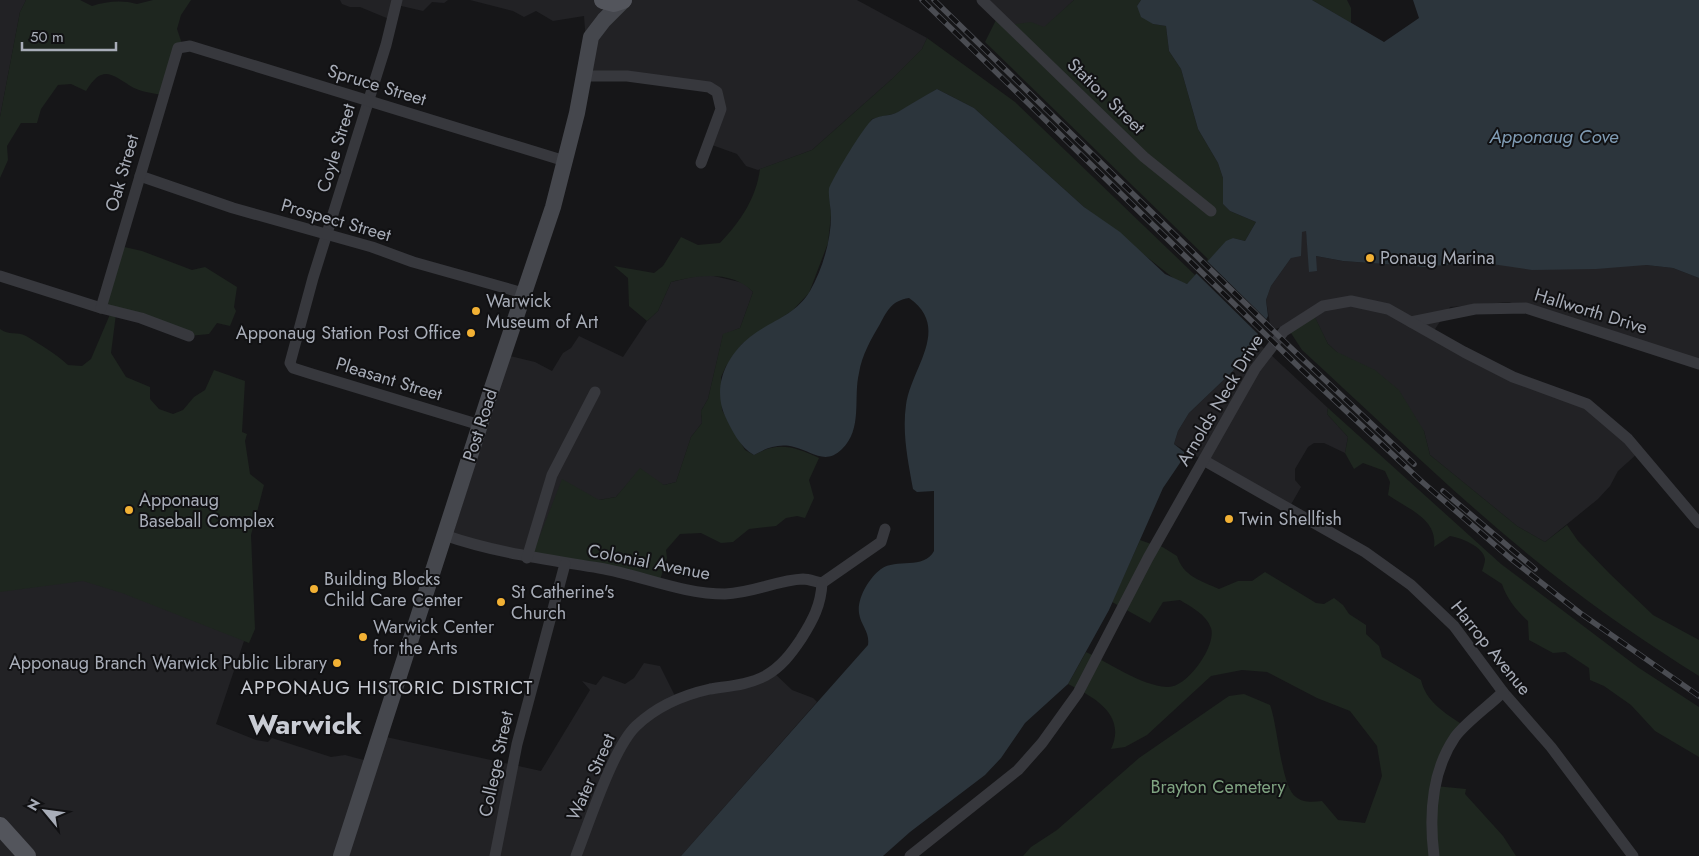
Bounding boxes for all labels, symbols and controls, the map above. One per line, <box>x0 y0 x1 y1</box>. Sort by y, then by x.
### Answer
scale bar <box>22 20 116 52</box>
text: 50 m <box>30 26 64 48</box>
street label: Station Street <box>1061 52 1151 140</box>
street label: Spruce Street <box>324 58 430 113</box>
street label: Coyle Street <box>310 100 362 196</box>
water label: Apponaug Cove <box>1488 123 1619 150</box>
street label: Oak Street <box>99 131 146 215</box>
street label: Prospect Street <box>278 192 395 248</box>
place label: Ponaug Marina <box>1380 245 1495 271</box>
marker: Ponaug Marina <box>1364 252 1376 264</box>
street label: Hallworth Drive <box>1531 281 1651 341</box>
place label: Warwick Museum of Art <box>486 288 599 335</box>
marker: Warwick Museum of Art <box>470 305 482 317</box>
place label: Apponaug Station Post Office <box>236 320 461 346</box>
marker: Apponaug Station Post Office <box>465 327 477 339</box>
street label: Arnolds Neck Drive <box>1170 329 1270 471</box>
street label: Pleasant Street <box>333 350 446 408</box>
street label: Post Road <box>456 385 504 465</box>
place label: Apponaug Baseball Complex <box>139 487 274 534</box>
marker: Apponaug Baseball Complex <box>123 504 135 516</box>
place label: Twin Shellfish <box>1239 506 1342 532</box>
marker: Twin Shellfish <box>1223 513 1235 525</box>
street label: Colonial Avenue <box>585 537 713 587</box>
place label: Building Blocks Child Care Center <box>324 566 463 613</box>
place label: St Catherine's Church <box>511 579 614 626</box>
marker: Building Blocks Child Care Center <box>308 583 320 595</box>
street label: Harrop Avenue <box>1445 595 1537 701</box>
marker: St Catherine's Church <box>495 596 507 608</box>
place label: Warwick Center for the Arts <box>373 614 495 661</box>
marker: Warwick Center for the Arts <box>357 631 369 643</box>
place label: Apponaug Branch Warwick Public Library <box>9 650 327 676</box>
marker: Apponaug Branch Warwick Public Library <box>331 657 343 669</box>
district label: APPONAUG HISTORIC DISTRICT <box>241 674 533 701</box>
district label: Warwick <box>248 704 362 745</box>
street label: College Street <box>472 708 520 819</box>
street label: Water Street <box>560 729 622 825</box>
park label: Brayton Cemetery <box>1151 774 1285 800</box>
north arrow <box>20 786 70 836</box>
text: N <box>22 795 45 814</box>

